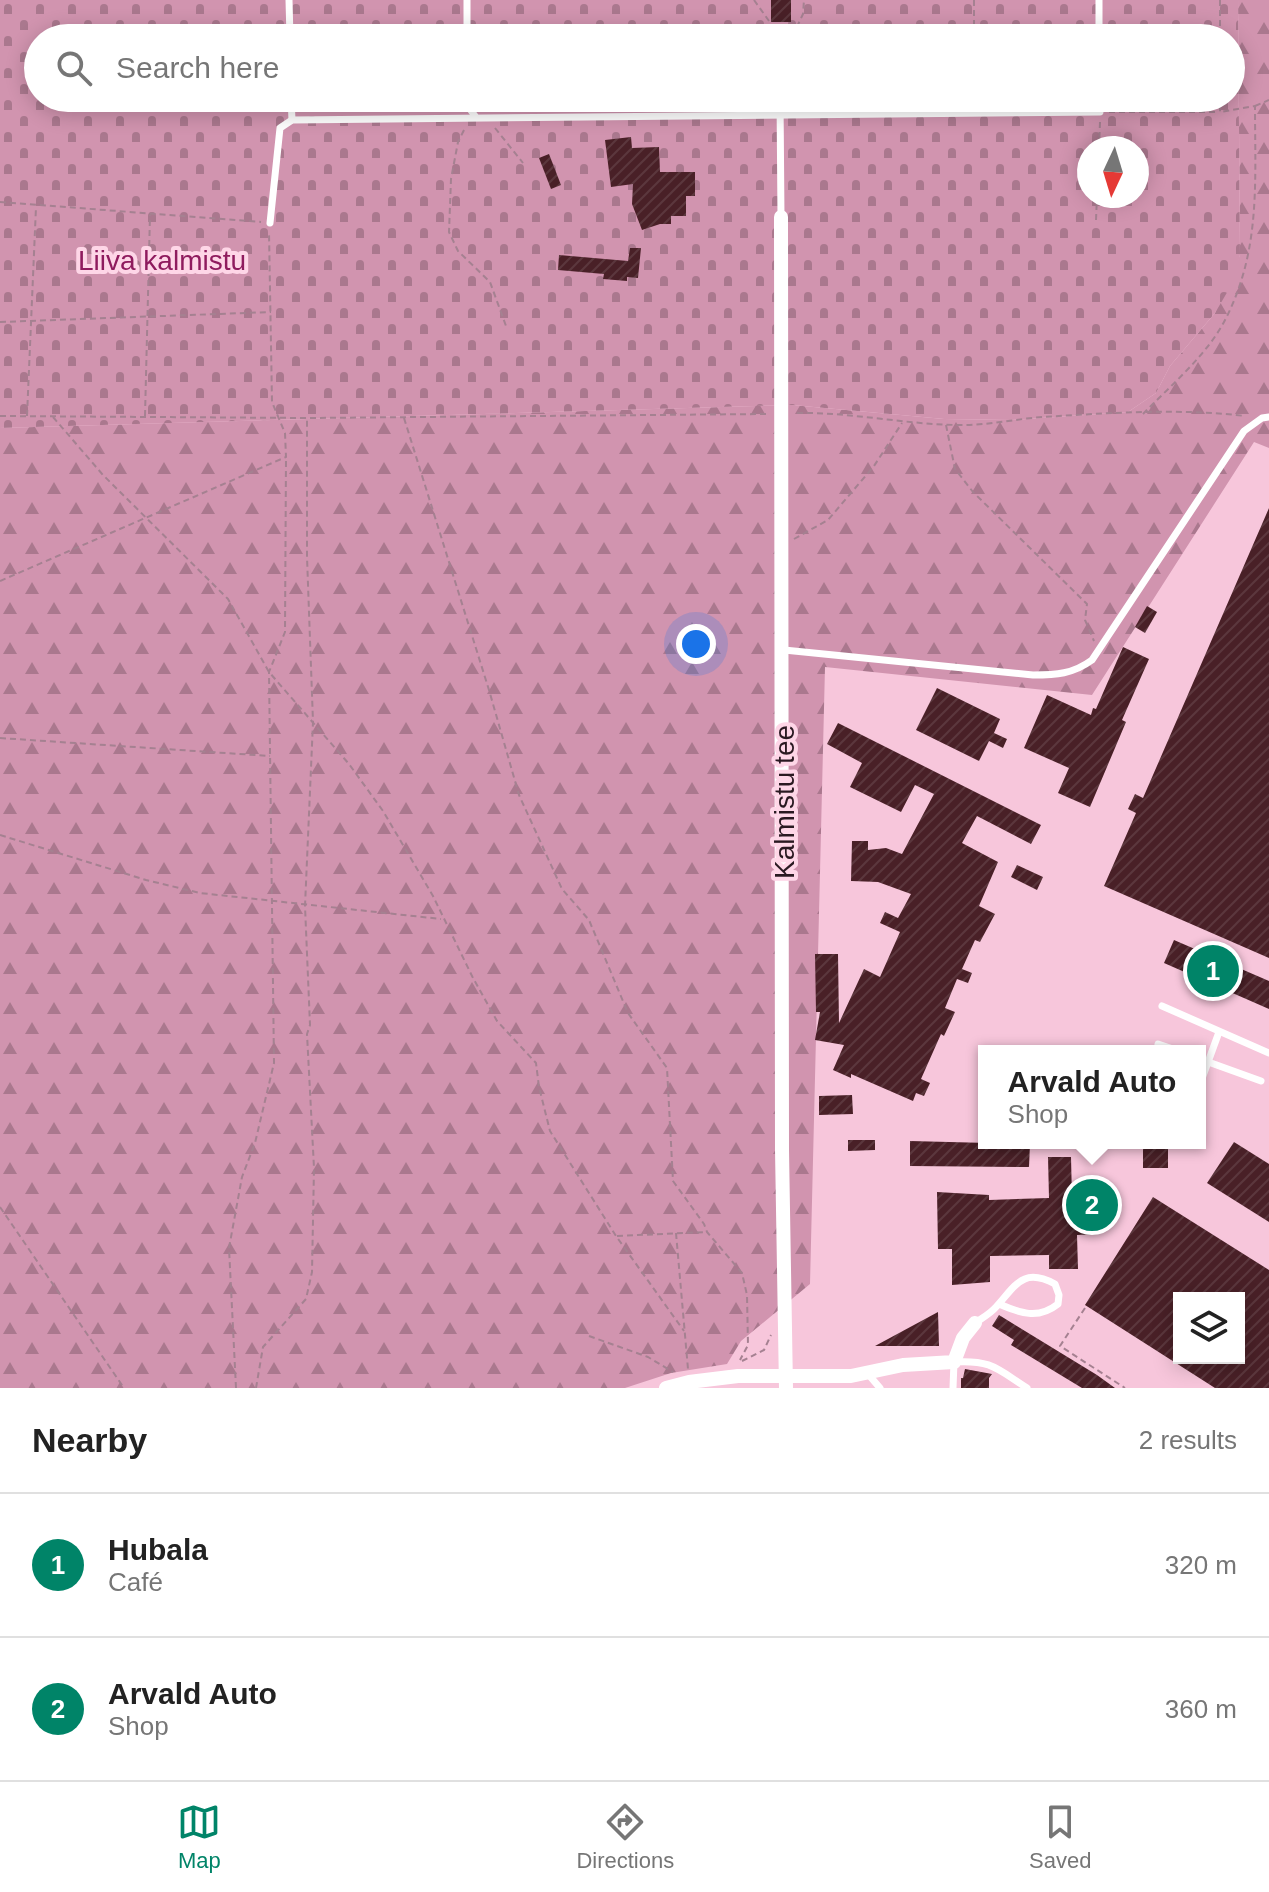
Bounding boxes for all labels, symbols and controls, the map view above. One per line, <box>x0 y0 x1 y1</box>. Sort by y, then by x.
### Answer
search box <box>24 24 1245 112</box>
icon: search <box>52 46 96 90</box>
text: Search here <box>116 51 279 84</box>
north arrow <box>1077 136 1149 208</box>
park label: Liiva kalmistu <box>78 245 246 276</box>
your location <box>676 624 716 664</box>
street label: Kalmistu tee <box>769 725 800 879</box>
pin: 1 <box>1187 941 1239 1001</box>
popup <box>978 1045 1206 1149</box>
text: Arvald Auto <box>1008 1065 1176 1098</box>
text: Shop <box>1008 1099 1068 1129</box>
pin: 2 <box>1066 1175 1118 1235</box>
map controls <box>1173 1292 1245 1364</box>
button: layers <box>1173 1292 1245 1364</box>
text: Nearby <box>32 1421 147 1459</box>
text: 2 results <box>1139 1425 1237 1455</box>
text: Hubala <box>108 1533 208 1566</box>
text: 1 <box>51 1550 65 1580</box>
text: 320 m <box>1165 1550 1237 1580</box>
text: Café <box>108 1567 163 1597</box>
text: Arvald Auto <box>108 1677 277 1710</box>
text: 2 <box>51 1694 65 1724</box>
text: 360 m <box>1165 1694 1237 1724</box>
text: Shop <box>108 1711 169 1741</box>
tab: Map <box>177 1800 221 1874</box>
tab: Directions <box>576 1800 674 1874</box>
tab: Saved <box>1029 1800 1092 1874</box>

